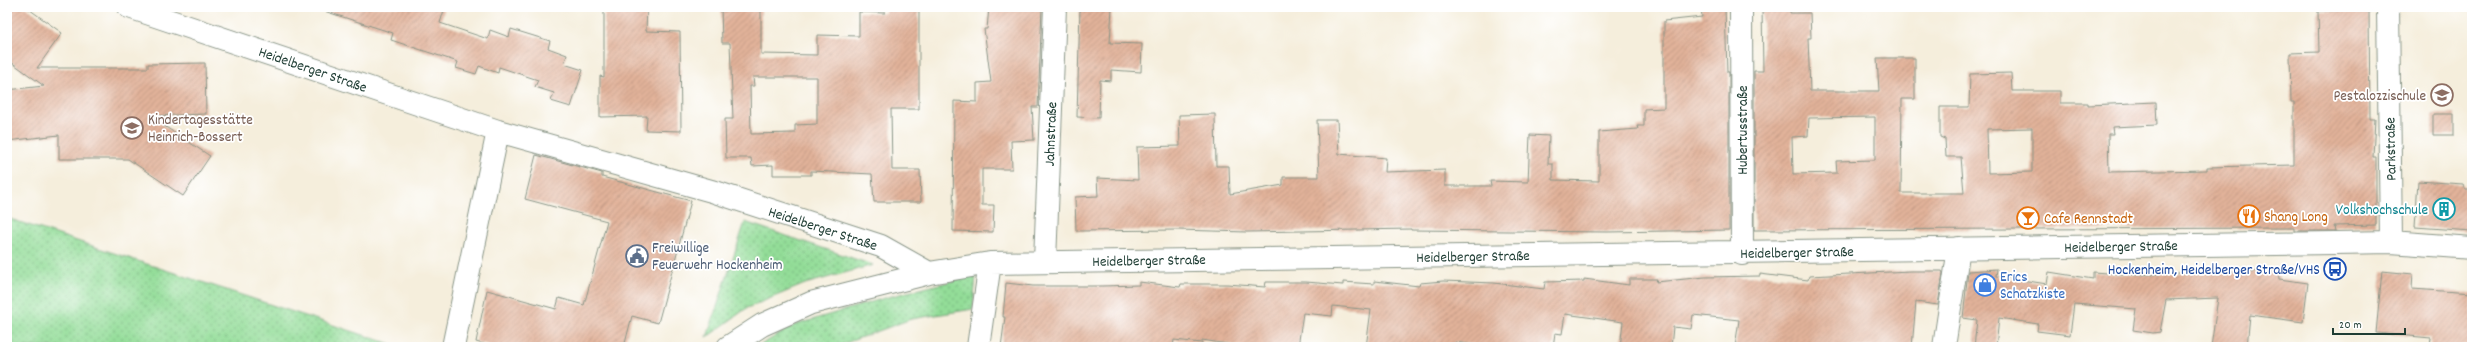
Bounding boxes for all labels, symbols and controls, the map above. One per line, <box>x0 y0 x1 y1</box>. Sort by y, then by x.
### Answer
street label: Heidelberger Straße <box>255 42 370 100</box>
school or university icon: Pestalozzischule <box>2429 82 2455 108</box>
street label: Hubertusstraße <box>1733 85 1755 175</box>
place label: Pestalozzischule <box>2333 86 2426 108</box>
street label: Jahnstraße <box>1040 101 1064 167</box>
place label: Kindertagesstätte Heinrich-Bossert <box>148 110 253 149</box>
school or university icon: Kindertagesstätte Heinrich-Bossert <box>119 115 145 141</box>
street label: Parkstraße <box>2380 117 2404 181</box>
building icon: Volkshochschule <box>2431 196 2457 222</box>
place label: Volkshochschule <box>2336 200 2428 222</box>
street label: Heidelberger Straße <box>765 202 880 258</box>
restaurant icon: Shang Long <box>2236 203 2262 229</box>
bar icon: Cafe Rennstadt <box>2015 205 2041 231</box>
place label: Shang Long <box>2264 207 2328 229</box>
place label: Cafe Rennstadt <box>2044 209 2133 231</box>
street label: Heidelberger Straße <box>2064 236 2178 260</box>
place label: Freiwillige Feuerwehr Hockenheim <box>652 238 783 277</box>
street label: Heidelberger Straße <box>1740 242 1854 266</box>
public building icon: Freiwillige Feuerwehr Hockenheim <box>624 243 650 269</box>
street label: Heidelberger Straße <box>1416 246 1530 270</box>
street label: Heidelberger Straße <box>1092 250 1206 274</box>
bus stop icon: Hockenheim, Heidelberger Straße/VHS <box>2322 256 2348 282</box>
place label: Hockenheim, Heidelberger Straße/VHS <box>2108 260 2320 282</box>
place label: Erics Schatzkiste <box>2000 267 2066 306</box>
shop icon: Erics Schatzkiste <box>1972 272 1998 298</box>
scale bar <box>2333 310 2405 336</box>
text: 20 m <box>2339 317 2362 334</box>

